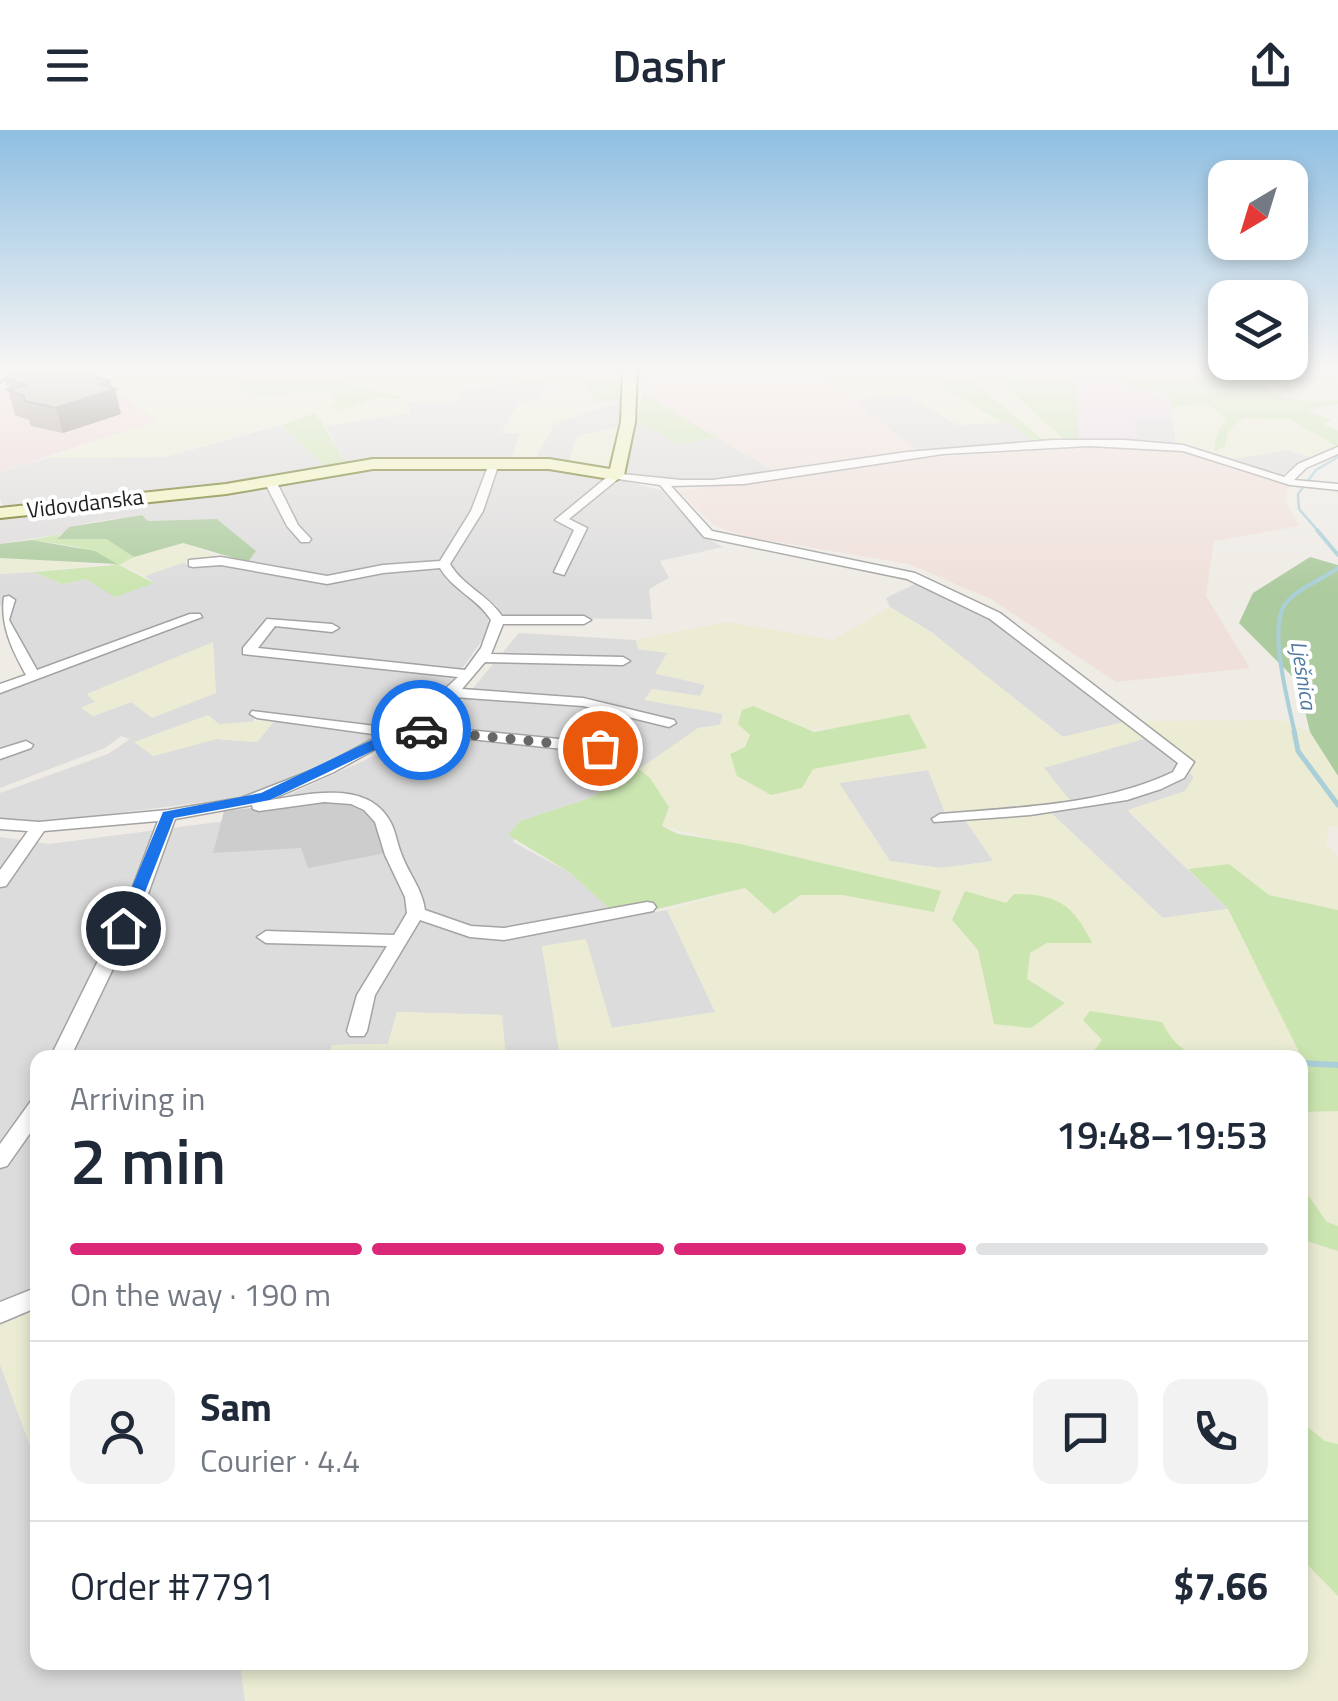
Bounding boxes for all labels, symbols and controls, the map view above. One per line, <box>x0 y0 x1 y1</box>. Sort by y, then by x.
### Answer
text: Dashr <box>612 31 726 99</box>
icon: menu <box>40 38 95 93</box>
icon: share <box>1243 38 1298 93</box>
north arrow <box>1208 160 1308 260</box>
map controls <box>1208 160 1308 380</box>
button: layers <box>1208 280 1308 380</box>
street label: Vidovdanska <box>25 479 145 527</box>
water label: Lješnica <box>1282 638 1326 714</box>
courier <box>371 680 471 780</box>
icon: car <box>394 703 449 758</box>
pin <box>558 706 643 791</box>
icon: bag <box>573 721 628 776</box>
pin <box>81 886 166 971</box>
icon: home <box>96 901 151 956</box>
text: Arriving in <box>70 1074 206 1122</box>
text: 19:48–19:53 <box>1056 1106 1268 1164</box>
text: 2 min <box>70 1110 226 1209</box>
text: On the way · 190 m <box>70 1270 331 1318</box>
text: Sam <box>200 1378 272 1436</box>
button: person <box>70 1379 175 1484</box>
button: chat <box>1033 1379 1138 1484</box>
button: phone <box>1163 1379 1268 1484</box>
text: Courier · 4.4 <box>200 1436 360 1484</box>
text: Order #7791 <box>70 1557 275 1615</box>
text: $7.66 <box>1173 1557 1268 1615</box>

